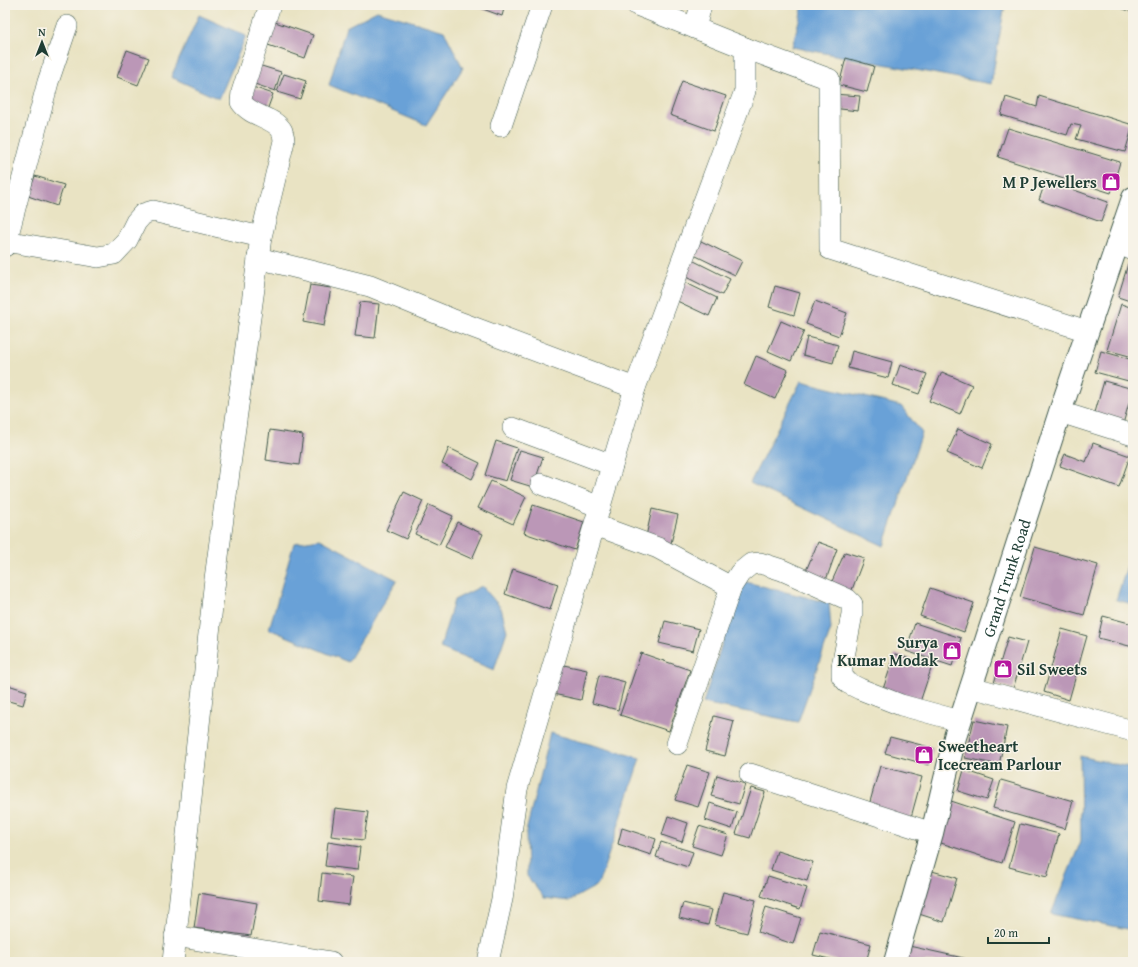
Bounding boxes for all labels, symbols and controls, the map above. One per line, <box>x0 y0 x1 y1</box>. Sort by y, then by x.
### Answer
north arrow <box>22 22 62 62</box>
text: N <box>38 24 46 40</box>
place label: M P Jewellers <box>1002 170 1097 194</box>
shop icon: M P Jewellers <box>1100 171 1122 193</box>
street label: Grand Trunk Road <box>976 515 1037 640</box>
place label: Surya Kumar Modak <box>837 630 939 672</box>
shop icon: Surya Kumar Modak <box>941 640 963 662</box>
place label: Sil Sweets <box>1017 657 1087 681</box>
shop icon: Sil Sweets <box>992 658 1014 680</box>
place label: Sweetheart Icecream Parlour <box>938 734 1062 776</box>
shop icon: Sweetheart Icecream Parlour <box>913 744 935 766</box>
scale bar <box>988 919 1049 945</box>
text: 20 m <box>994 924 1018 941</box>

